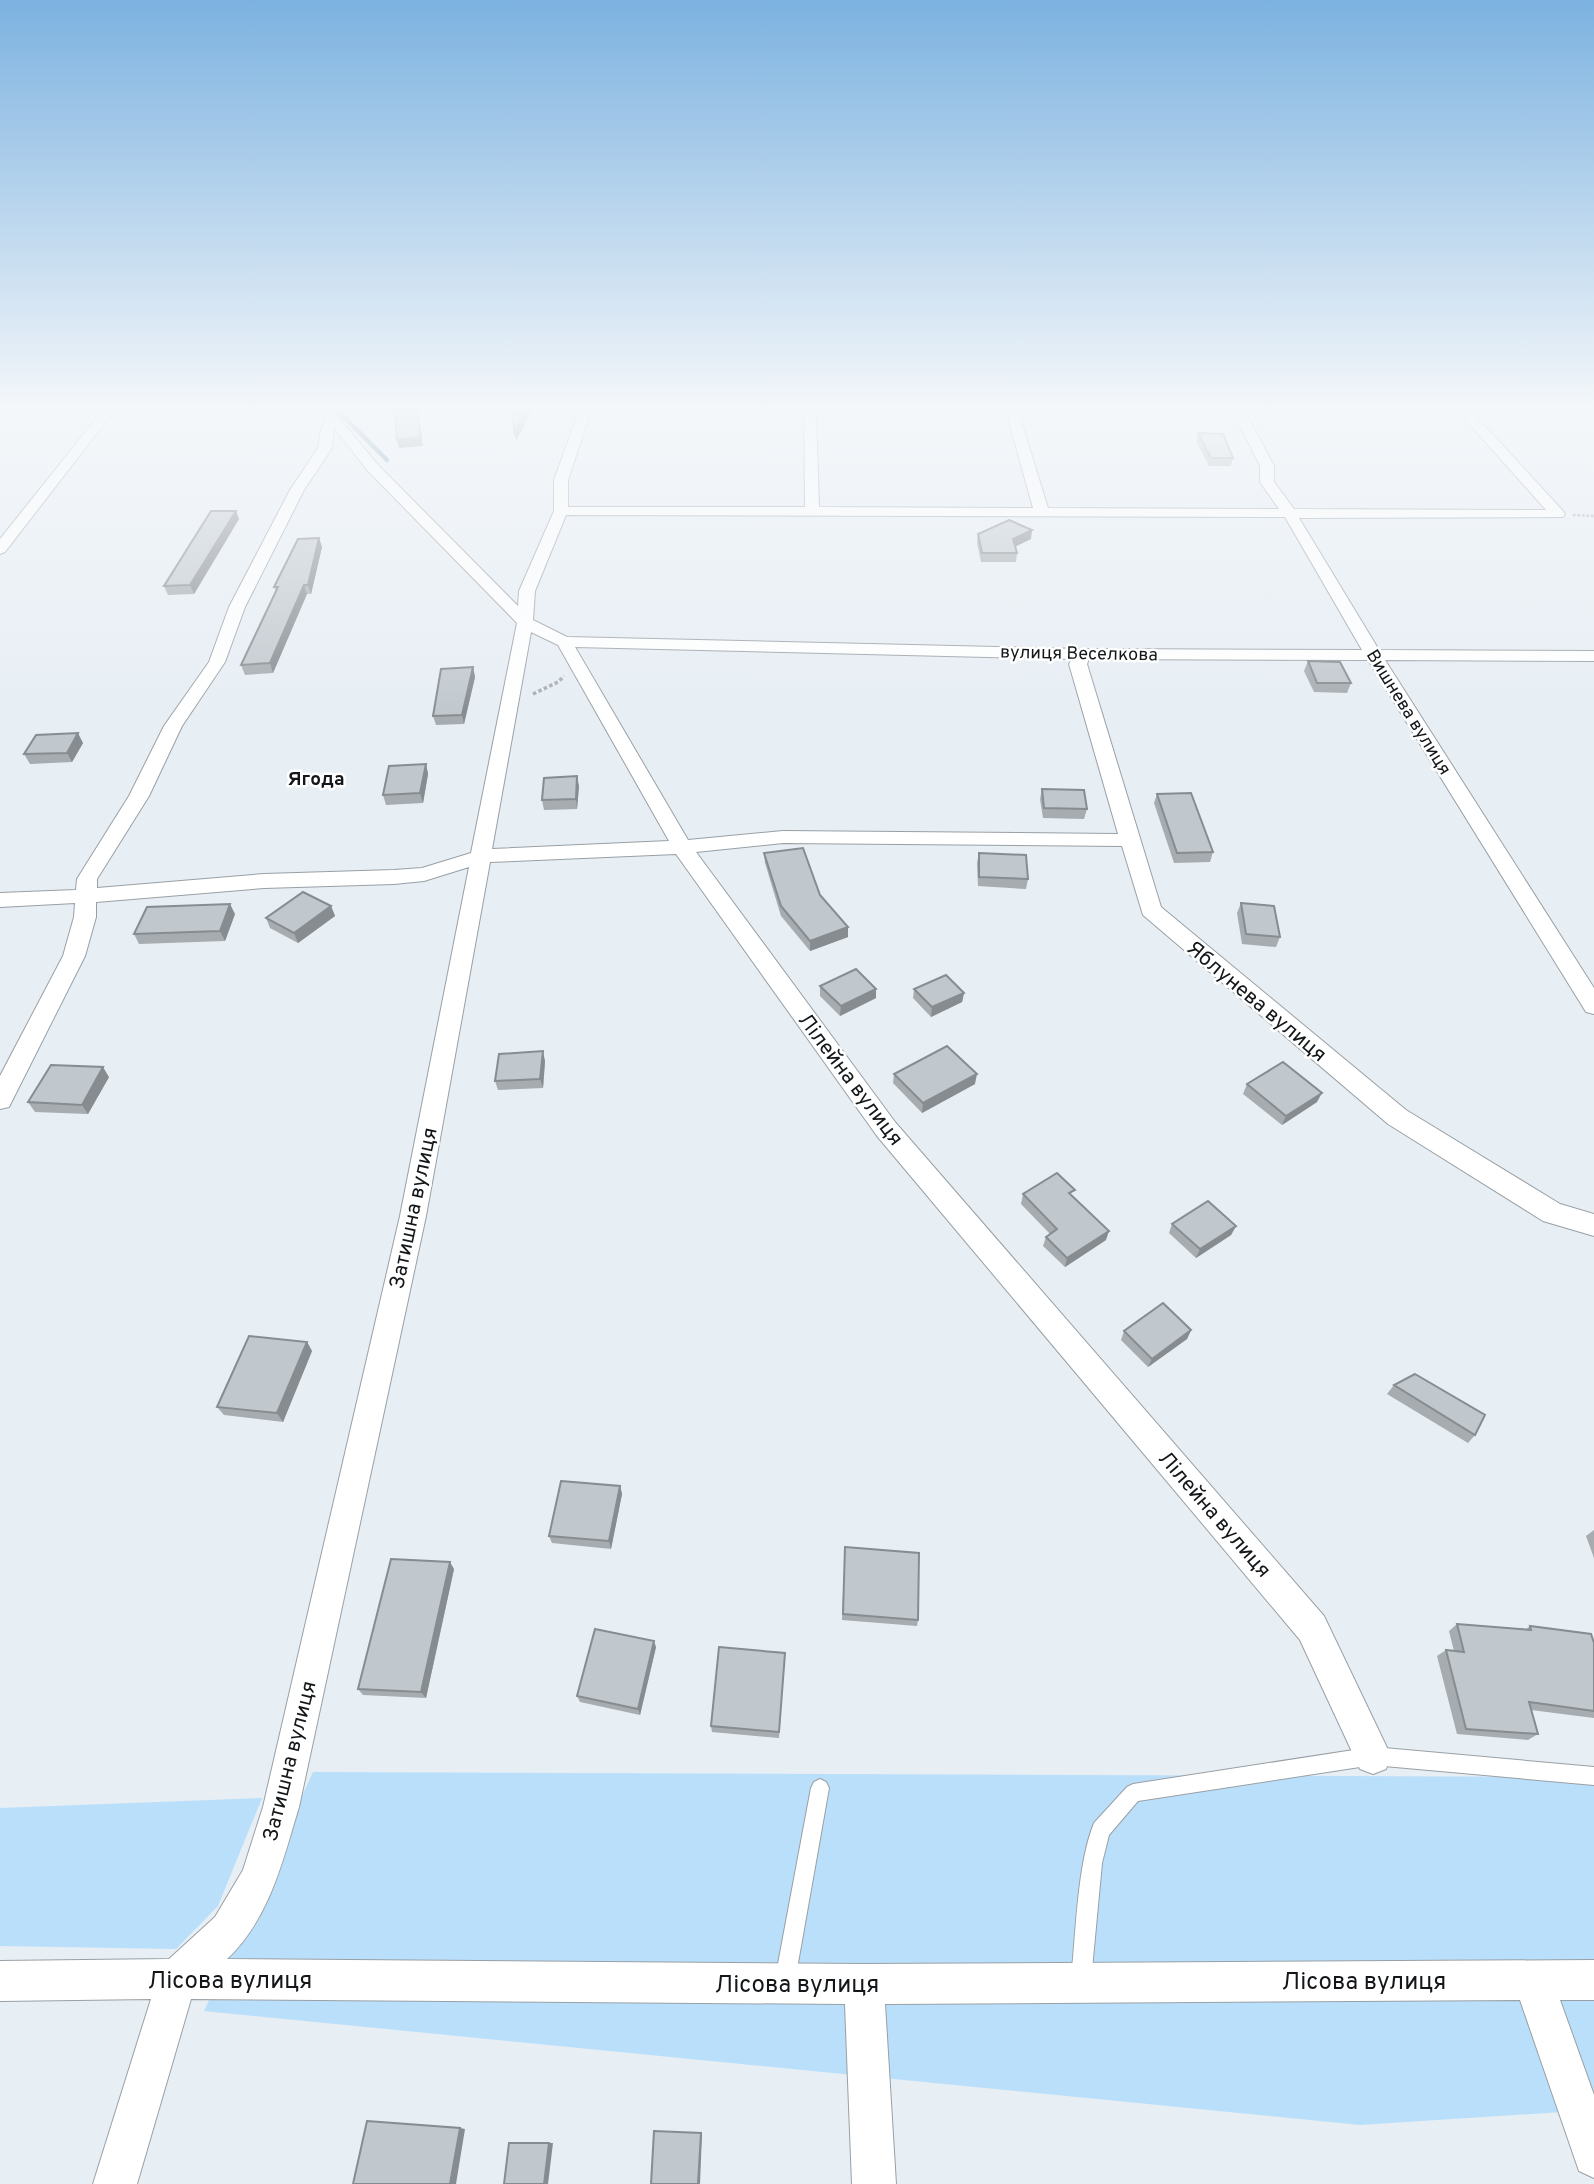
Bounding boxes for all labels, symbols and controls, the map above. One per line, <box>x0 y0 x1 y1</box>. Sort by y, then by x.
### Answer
street label: вулиця Веселкова <box>1000 642 1158 667</box>
street label: Вишнева вулиця <box>1360 646 1456 780</box>
district label: Ягода <box>287 768 345 792</box>
street label: Яблунева вулиця <box>1180 936 1332 1069</box>
street label: Лілейна вулиця <box>791 1008 909 1152</box>
street label: Затишна вулиця <box>384 1125 445 1292</box>
street label: Лілейна вулиця <box>1151 1446 1276 1584</box>
street label: Затишна вулиця <box>257 1678 323 1844</box>
street label: Лісова вулиця <box>148 1967 312 1997</box>
street label: Лісова вулиця <box>1282 1968 1446 1998</box>
street label: Лісова вулиця <box>715 1971 879 2001</box>

